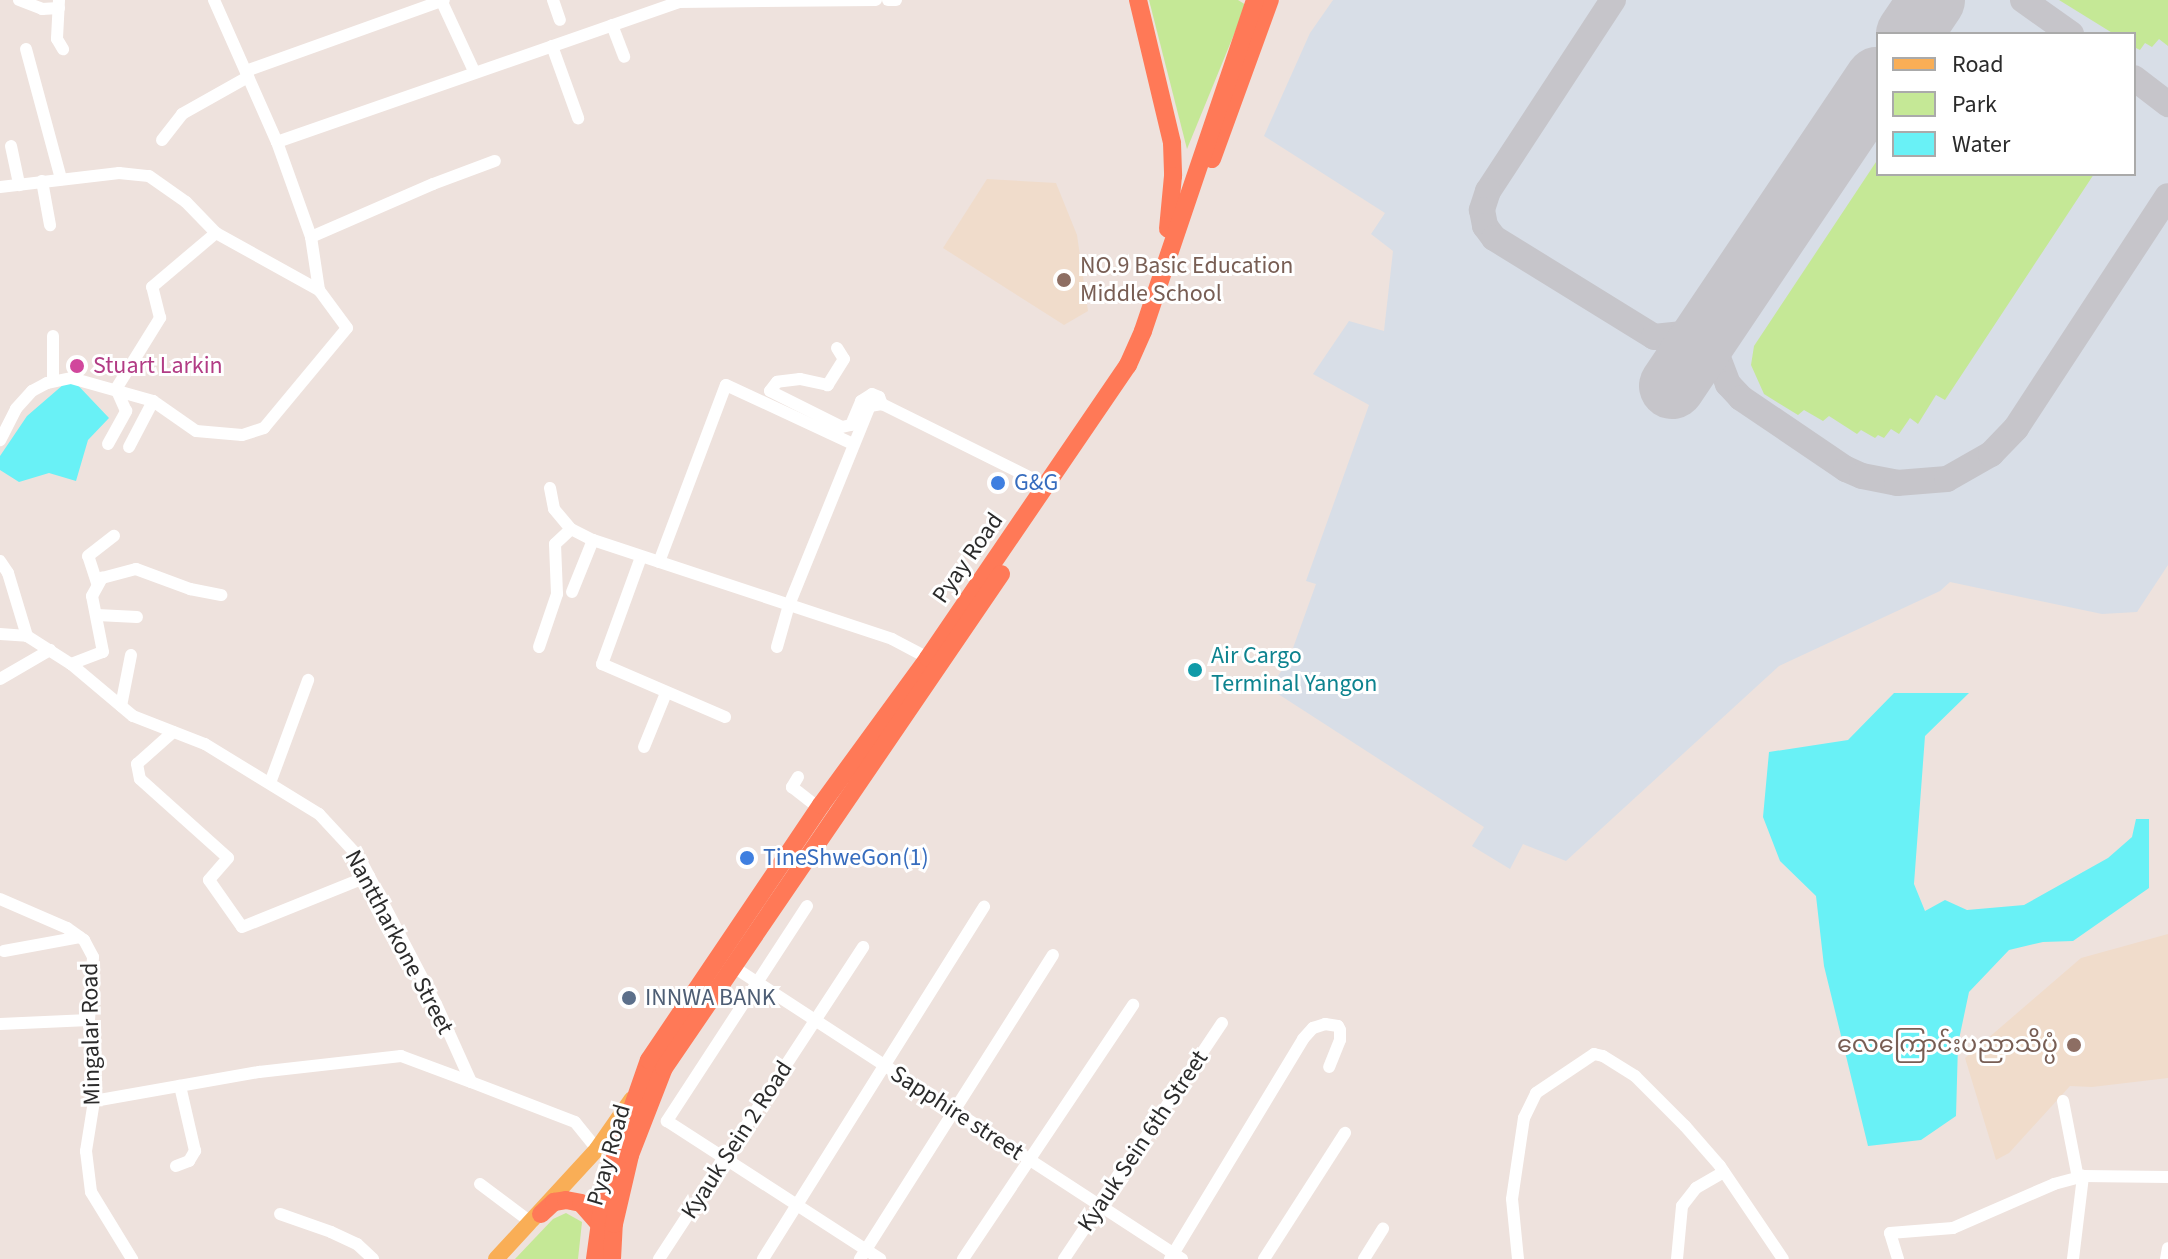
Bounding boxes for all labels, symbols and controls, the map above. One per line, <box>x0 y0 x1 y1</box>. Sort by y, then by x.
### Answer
legend <box>1876 32 2136 176</box>
text: Road <box>1952 47 2004 82</box>
text: Park <box>1952 87 1997 122</box>
text: Water <box>1952 127 2010 162</box>
place label: NO.9 Basic Education Middle School <box>1080 252 1293 308</box>
marker: NO.9 Basic Education Middle School <box>1055 271 1073 289</box>
place label: Stuart Larkin <box>93 352 223 380</box>
marker: Stuart Larkin <box>68 357 86 375</box>
place label: G&G <box>1014 469 1058 497</box>
marker: G&G <box>989 474 1007 492</box>
street label: Pyay Road <box>926 507 1010 609</box>
place label: Air Cargo Terminal Yangon <box>1211 642 1377 698</box>
marker: Air Cargo Terminal Yangon <box>1186 661 1204 679</box>
place label: TineShweGon(1) <box>763 844 929 872</box>
street label: Nanttharkone Street <box>338 845 460 1039</box>
marker: TineShweGon(1) <box>738 849 756 867</box>
street label: Mingalar Road <box>75 962 107 1106</box>
place label: INNWA BANK <box>645 984 776 1012</box>
marker: INNWA BANK <box>620 989 638 1007</box>
place label: လေကြောင်းပညာသိပ္ပံ <box>1837 1031 2058 1059</box>
marker: လေကြောင်းပညာသိပ္ပံ <box>2065 1036 2083 1054</box>
street label: Kyauk Sein 6th Street <box>1072 1045 1214 1237</box>
street label: Kyauk Sein 2 Road <box>675 1056 799 1224</box>
street label: Sapphire street <box>885 1059 1029 1167</box>
street label: Pyay Road <box>581 1101 637 1209</box>

